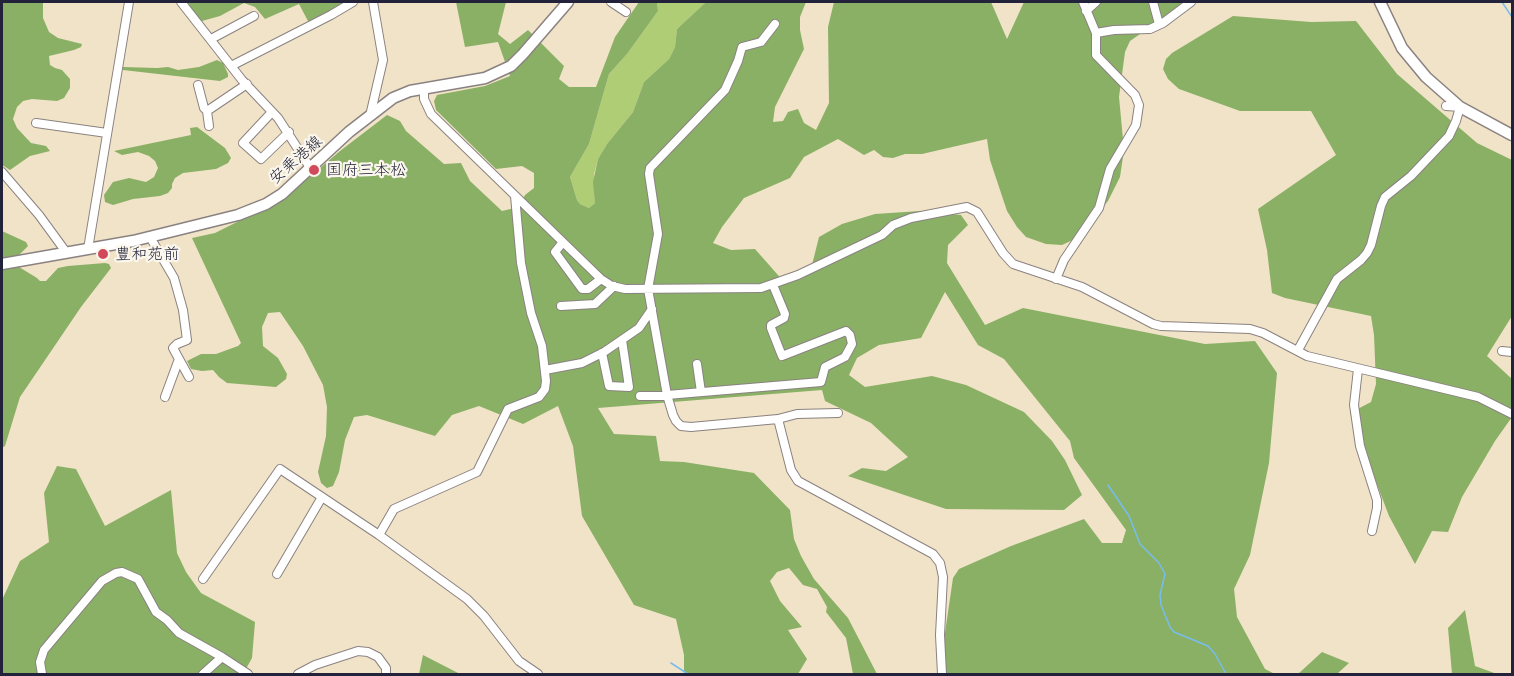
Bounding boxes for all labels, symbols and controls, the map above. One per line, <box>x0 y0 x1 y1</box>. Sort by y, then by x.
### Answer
street label: 安乗港線 <box>266 132 326 188</box>
place label: 国府三本松 <box>326 160 406 180</box>
marker: 国府三本松 <box>307 163 321 177</box>
place label: 豊和苑前 <box>115 244 179 264</box>
marker: 豊和苑前 <box>96 247 110 261</box>

